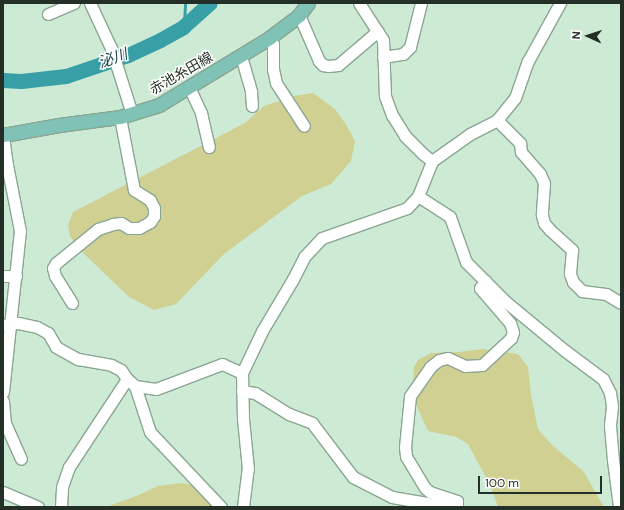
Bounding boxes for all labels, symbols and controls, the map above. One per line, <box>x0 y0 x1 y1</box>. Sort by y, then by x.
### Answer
north arrow <box>568 16 608 56</box>
text: N <box>569 31 583 40</box>
water label: 泌川 <box>96 45 130 73</box>
street label: 赤池糸田線 <box>146 48 216 98</box>
scale bar <box>480 468 604 494</box>
text: 100 m <box>485 475 519 491</box>

